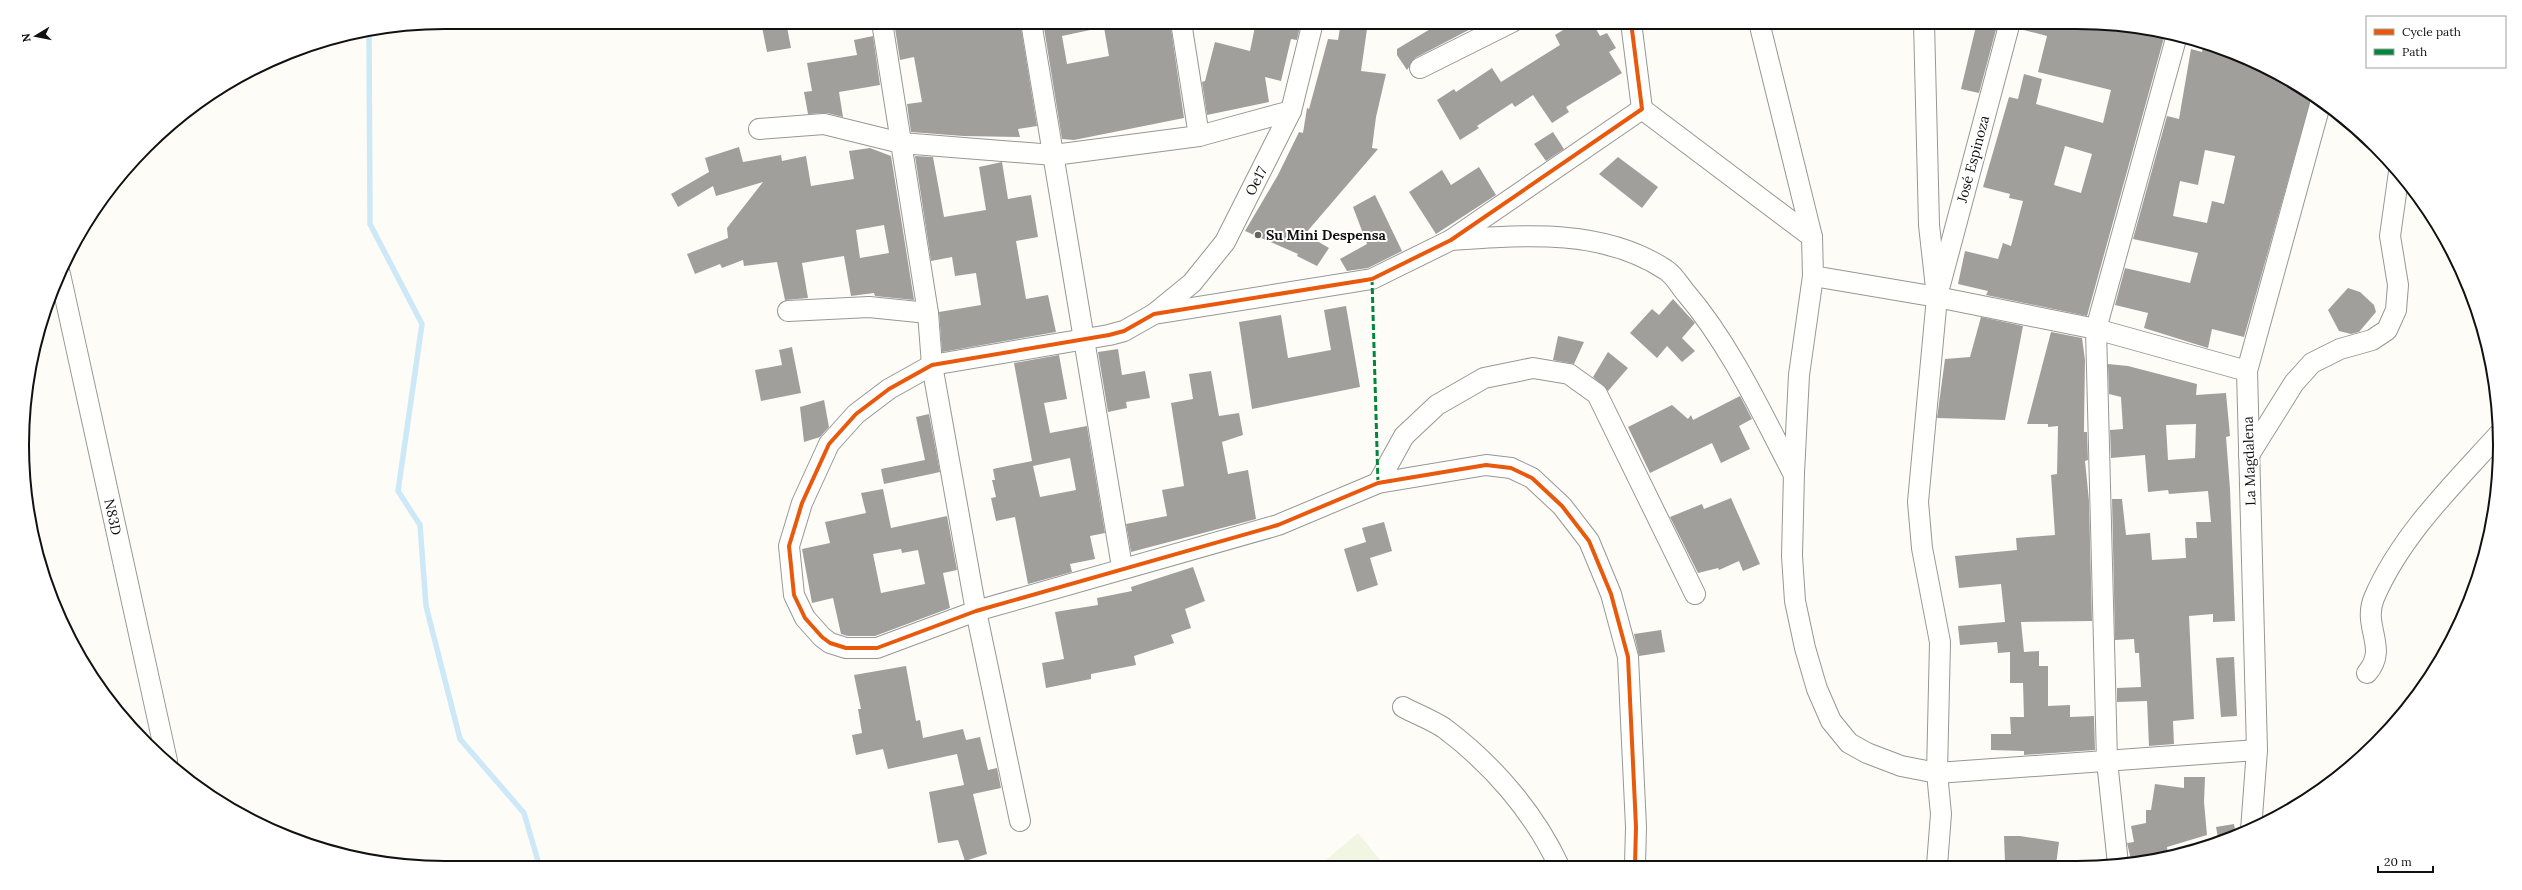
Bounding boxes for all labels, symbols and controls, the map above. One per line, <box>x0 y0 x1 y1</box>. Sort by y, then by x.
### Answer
north arrow <box>16 16 56 56</box>
legend <box>2366 16 2506 68</box>
text: Cycle path <box>2402 24 2461 39</box>
text: N <box>18 32 34 43</box>
text: Path <box>2402 44 2427 59</box>
street label: José Espinoza <box>1952 113 1993 206</box>
street label: Oe17 <box>1241 163 1271 199</box>
place label: Su Mini Despensa <box>1266 226 1386 244</box>
marker: Su Mini Despensa <box>1253 230 1263 240</box>
street label: La Magdalena <box>2238 416 2260 506</box>
street label: N83D <box>100 497 126 537</box>
scale bar <box>2378 848 2433 874</box>
text: 20 m <box>2384 854 2412 869</box>

